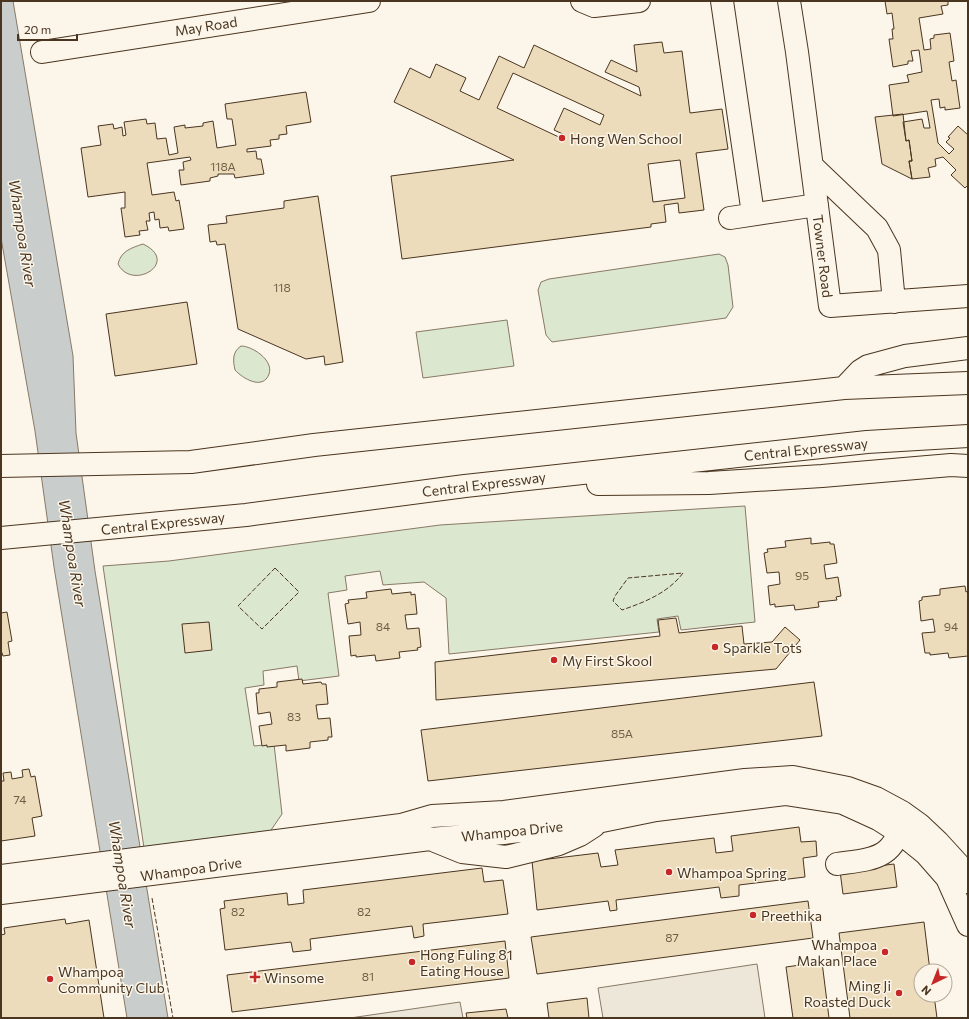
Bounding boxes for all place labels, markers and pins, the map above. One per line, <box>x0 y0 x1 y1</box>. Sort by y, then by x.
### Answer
place label: Hong Wen School <box>570 130 682 147</box>
marker: Hong Wen School <box>557 133 567 143</box>
place label: Sparkle Tots <box>723 639 802 656</box>
marker: Sparkle Tots <box>710 642 720 652</box>
place label: My First Skool <box>562 652 652 669</box>
marker: My First Skool <box>549 655 559 665</box>
place label: Whampoa Spring <box>677 864 787 881</box>
marker: Whampoa Spring <box>664 867 674 877</box>
place label: Preethika <box>761 907 822 924</box>
marker: Preethika <box>748 910 758 920</box>
place label: Whampoa Makan Place <box>797 936 877 969</box>
place label: Hong Fuling 81 Eating House <box>420 946 513 979</box>
marker: Whampoa Makan Place <box>880 947 890 957</box>
marker: Hong Fuling 81 Eating House <box>407 957 417 967</box>
place label: Whampoa Community Club <box>58 963 165 996</box>
place label: Winsome <box>264 969 324 986</box>
marker: Winsome <box>249 971 261 983</box>
marker: Whampoa Community Club <box>45 974 55 984</box>
place label: Ming Ji Roasted Duck <box>804 977 891 1010</box>
marker: Ming Ji Roasted Duck <box>894 988 904 998</box>

